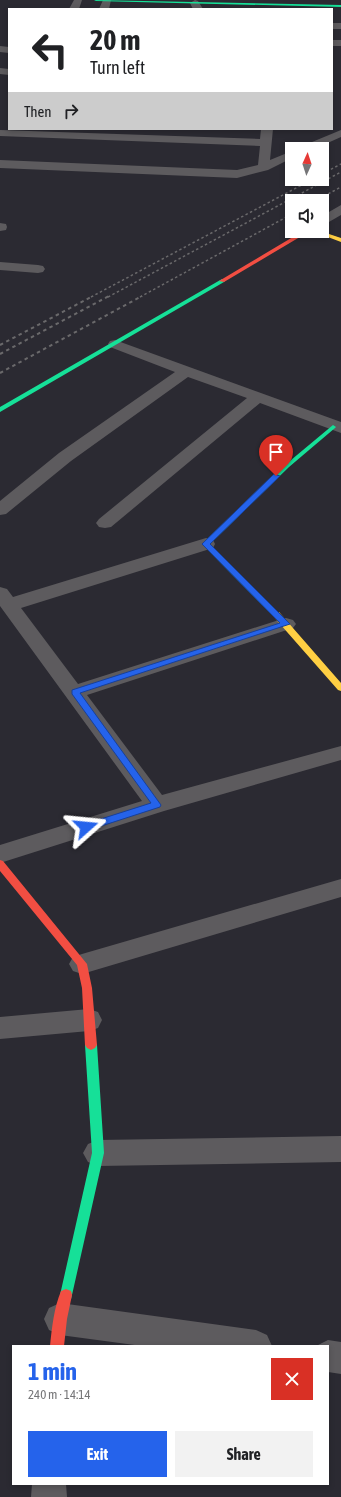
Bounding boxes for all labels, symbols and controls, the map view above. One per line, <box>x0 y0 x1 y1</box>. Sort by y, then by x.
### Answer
icon: left <box>24 24 76 76</box>
text: 20 m <box>90 24 140 56</box>
text: Turn left <box>90 57 145 78</box>
icon: right <box>60 100 82 122</box>
text: Then <box>24 103 52 120</box>
north arrow <box>285 142 329 186</box>
map controls <box>285 142 329 238</box>
button: sound <box>285 194 329 238</box>
pin <box>259 435 293 476</box>
icon: arrive <box>265 441 287 463</box>
position arrow <box>65 806 107 848</box>
text: 1 min <box>28 1358 77 1385</box>
button: close <box>271 1358 313 1400</box>
text: 240 m · 14:14 <box>28 1387 91 1402</box>
button: Exit <box>28 1431 167 1477</box>
button: Share <box>175 1431 313 1477</box>

